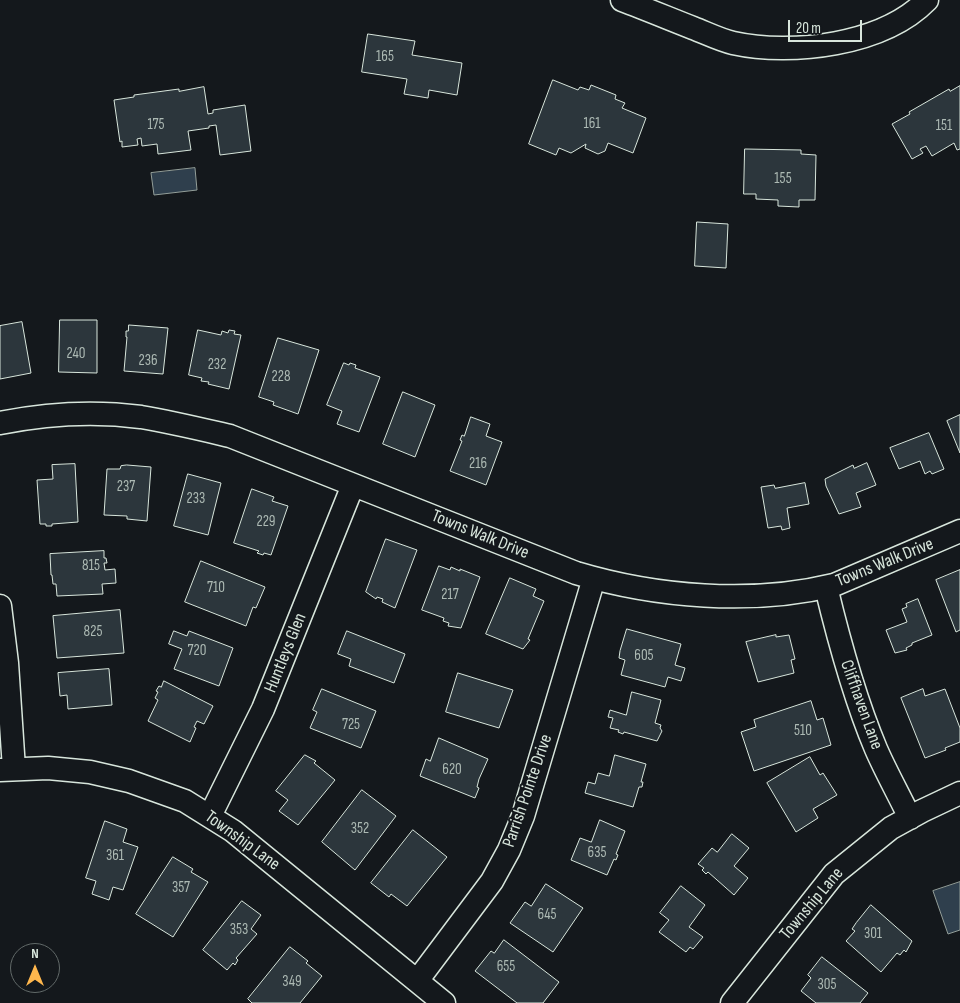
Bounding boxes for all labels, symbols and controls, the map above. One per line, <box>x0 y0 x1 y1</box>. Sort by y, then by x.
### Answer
scale bar <box>790 10 864 42</box>
text: 20 m <box>796 19 821 38</box>
house number: 165 <box>376 48 394 66</box>
house number: 161 <box>583 115 601 133</box>
house number: 175 <box>147 116 165 134</box>
house number: 151 <box>936 117 952 135</box>
house number: 155 <box>774 170 792 188</box>
house number: 240 <box>66 345 86 363</box>
house number: 236 <box>138 352 158 370</box>
house number: 232 <box>208 356 226 374</box>
house number: 228 <box>272 368 290 386</box>
house number: 216 <box>469 455 487 473</box>
house number: 237 <box>117 478 135 496</box>
house number: 233 <box>187 490 205 508</box>
street label: Towns Walk Drive <box>428 506 532 564</box>
house number: 229 <box>256 513 276 531</box>
street label: Towns Walk Drive <box>833 534 937 592</box>
house number: 815 <box>82 557 100 575</box>
house number: 710 <box>207 579 225 597</box>
house number: 217 <box>441 586 459 604</box>
street label: Huntleys Glen <box>260 610 312 696</box>
house number: 825 <box>84 623 102 641</box>
house number: 720 <box>188 642 206 660</box>
house number: 605 <box>634 647 654 665</box>
street label: Cliffhaven Lane <box>835 657 887 753</box>
house number: 725 <box>342 716 360 734</box>
house number: 510 <box>794 722 812 740</box>
street label: Parrish Pointe Drive <box>499 732 557 850</box>
house number: 620 <box>442 761 462 779</box>
street label: Township Lane <box>200 806 284 876</box>
house number: 352 <box>351 820 369 838</box>
house number: 635 <box>588 844 606 862</box>
house number: 361 <box>106 847 124 865</box>
street label: Township Lane <box>776 863 848 945</box>
house number: 357 <box>172 879 190 897</box>
house number: 645 <box>537 906 557 924</box>
house number: 353 <box>230 921 248 939</box>
house number: 301 <box>864 925 882 943</box>
north arrow <box>10 943 60 993</box>
text: N <box>31 945 39 962</box>
house number: 655 <box>497 958 515 976</box>
house number: 349 <box>282 973 302 991</box>
house number: 305 <box>818 976 836 994</box>

